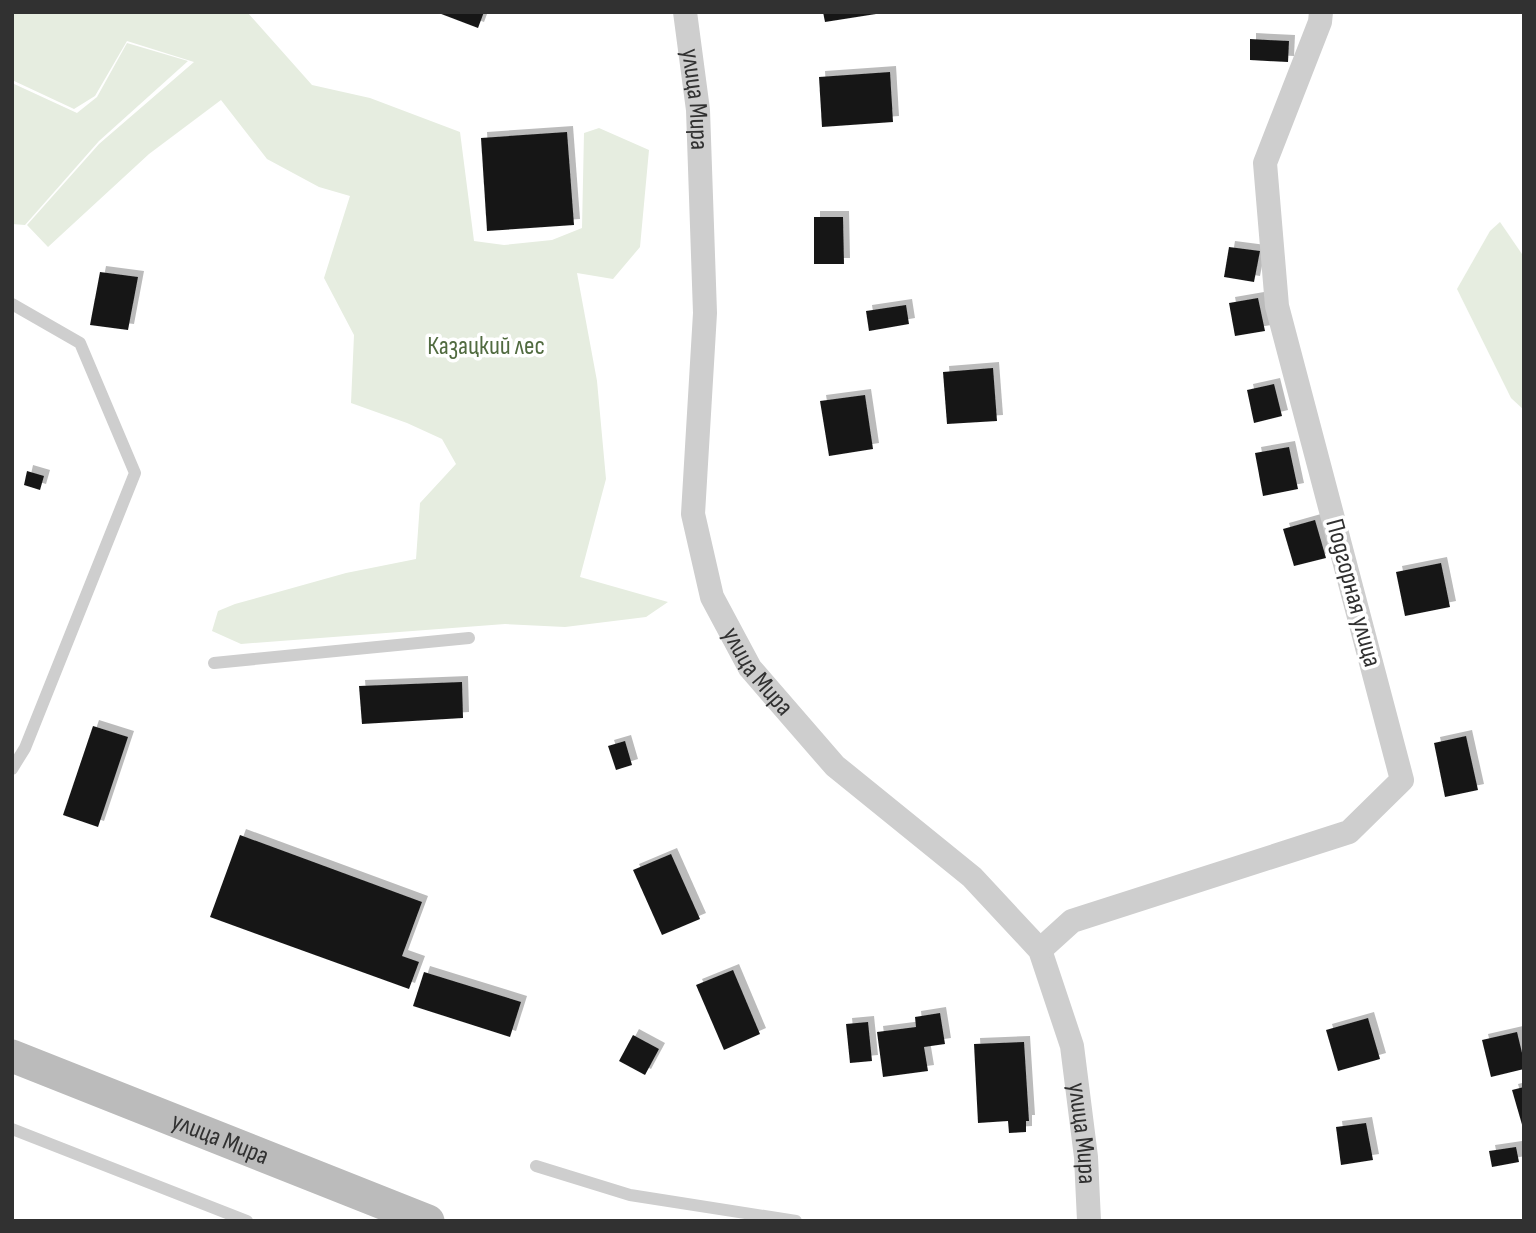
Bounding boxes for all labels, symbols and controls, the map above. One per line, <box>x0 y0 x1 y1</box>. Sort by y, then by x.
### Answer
street label: улица Мира <box>675 47 715 151</box>
park label: Казацкий лес <box>427 331 545 362</box>
street label: Подгорная улица <box>1318 516 1388 670</box>
street label: улица Мира <box>716 622 800 722</box>
street label: улица Мира <box>1061 1081 1103 1185</box>
street label: улица Мира <box>167 1105 273 1172</box>

